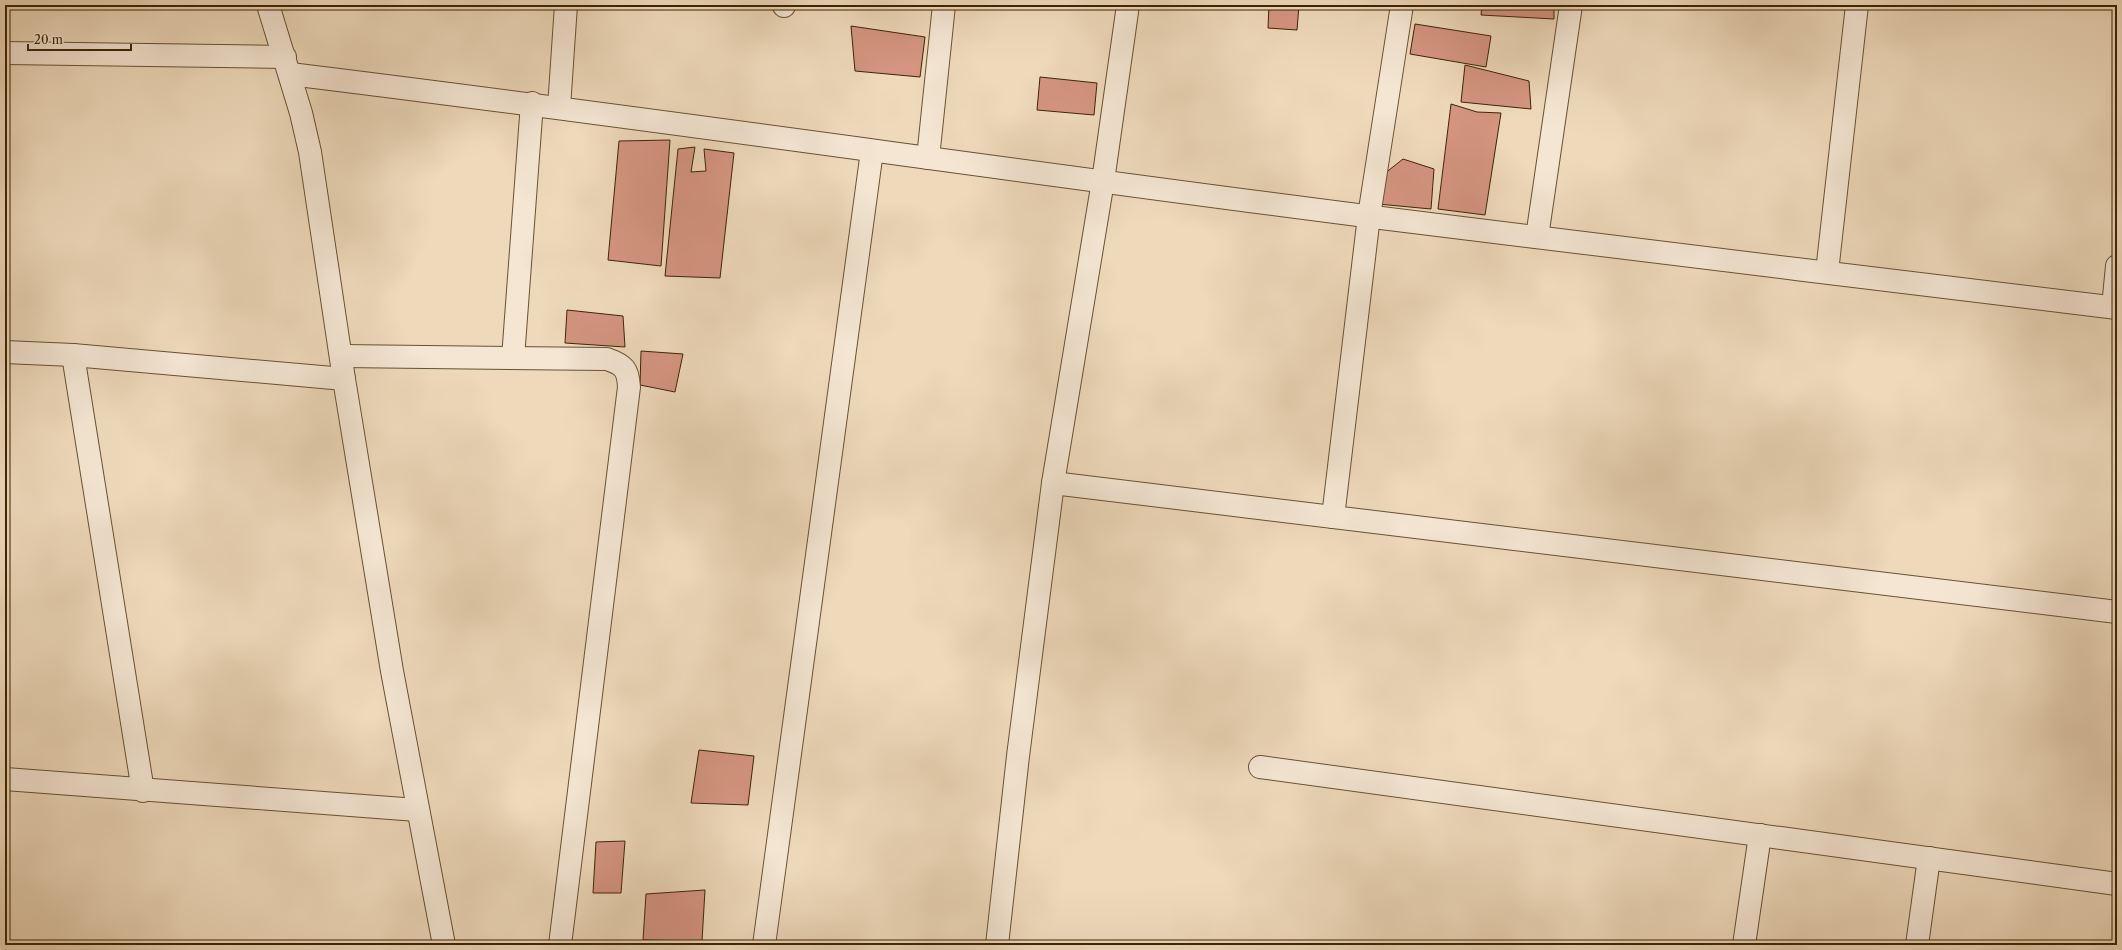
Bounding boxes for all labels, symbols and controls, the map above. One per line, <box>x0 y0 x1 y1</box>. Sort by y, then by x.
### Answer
scale bar <box>28 26 131 52</box>
text: 20 m <box>34 32 63 47</box>

